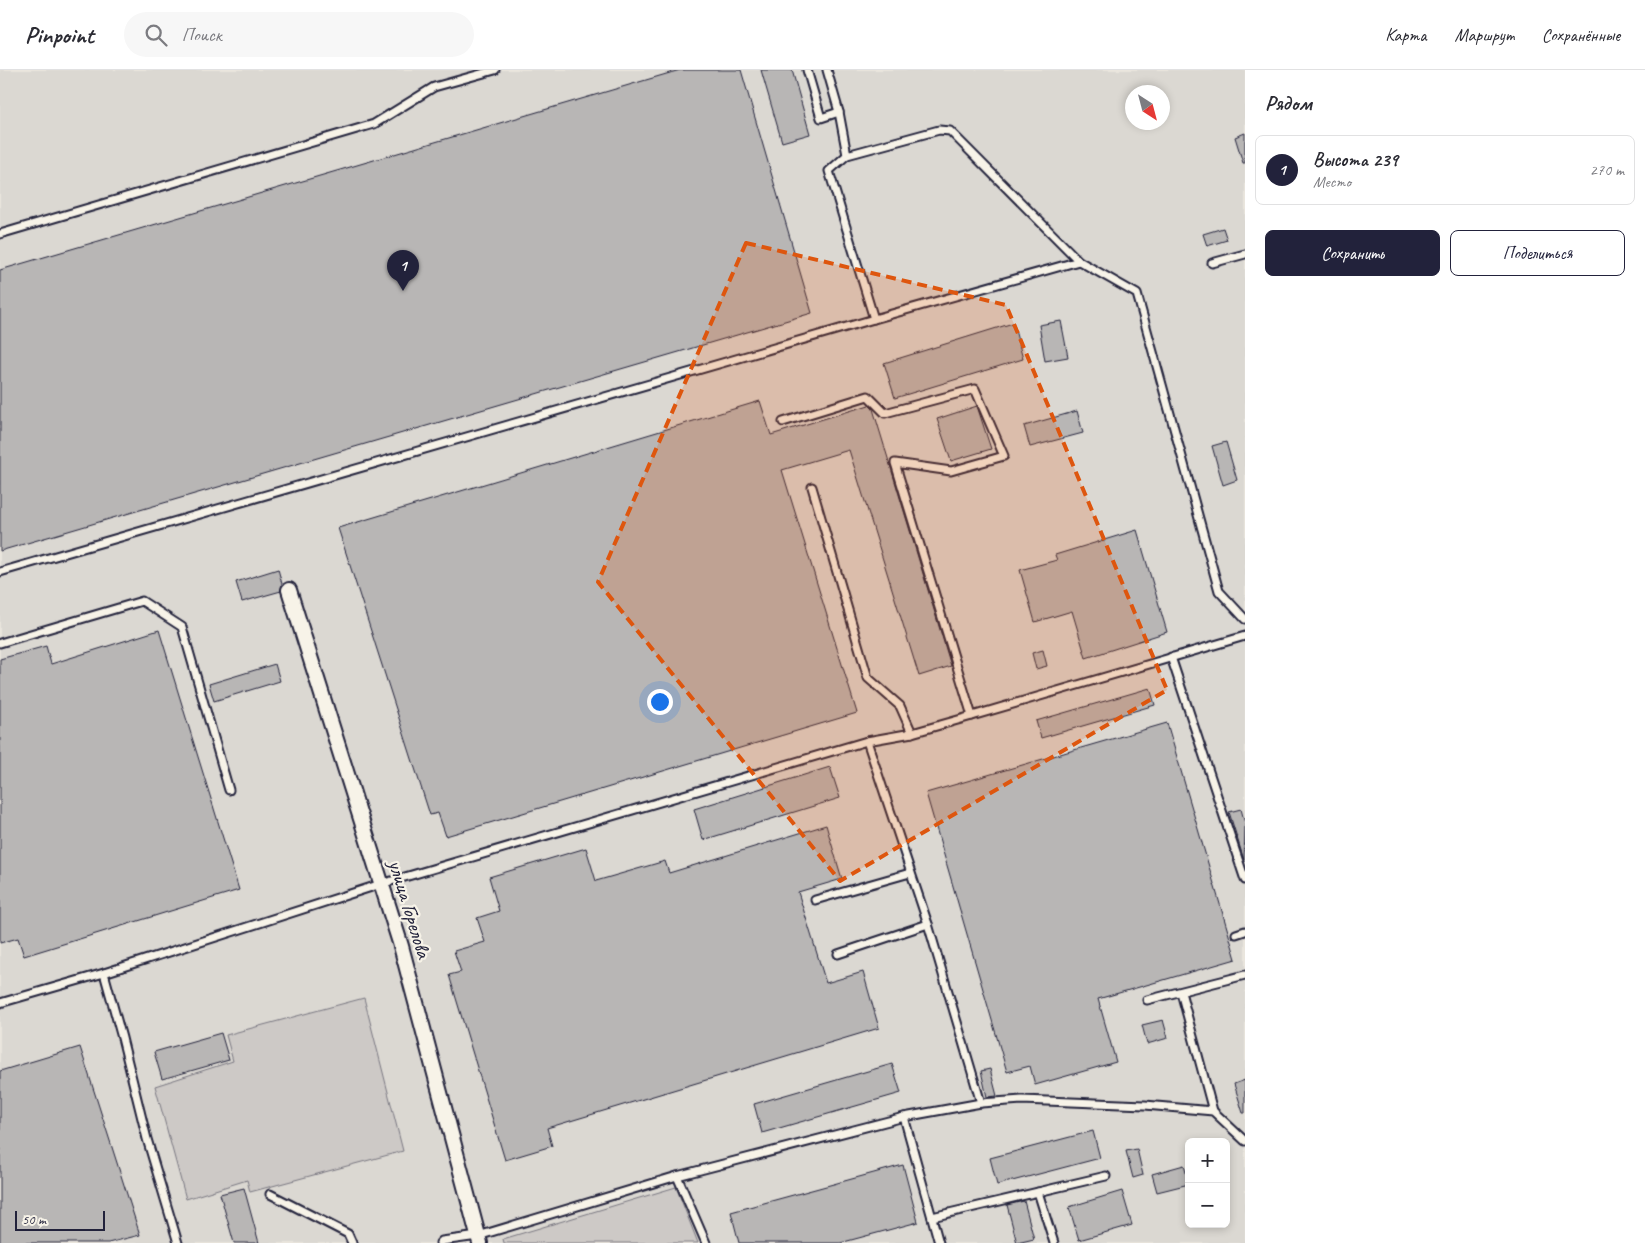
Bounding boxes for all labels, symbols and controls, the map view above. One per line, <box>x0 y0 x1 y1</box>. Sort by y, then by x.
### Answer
search box <box>124 12 474 57</box>
text: Pinpoint <box>25 20 94 50</box>
icon: search <box>142 21 170 49</box>
text: Поиск <box>182 23 222 47</box>
text: Карта <box>1385 24 1426 46</box>
text: Маршрут <box>1454 24 1514 46</box>
text: Сохранённые <box>1542 24 1620 46</box>
north arrow <box>1125 85 1170 130</box>
text: Рядом <box>1265 90 1312 116</box>
text: Высота 239 <box>1313 148 1398 172</box>
text: 1 <box>1278 160 1286 180</box>
text: 270 m <box>1590 160 1624 180</box>
text: Место <box>1313 172 1351 192</box>
button: Сохранить <box>1265 230 1440 276</box>
button: Поделиться <box>1450 230 1625 276</box>
pin: 1 <box>387 250 419 291</box>
your location <box>647 689 673 715</box>
street label: улица Горелова <box>382 855 438 963</box>
map controls <box>1185 1138 1230 1228</box>
button: + <box>1185 1138 1230 1183</box>
button: − <box>1185 1183 1230 1228</box>
scale bar <box>15 1208 105 1231</box>
text: 50 m <box>22 1211 46 1228</box>

